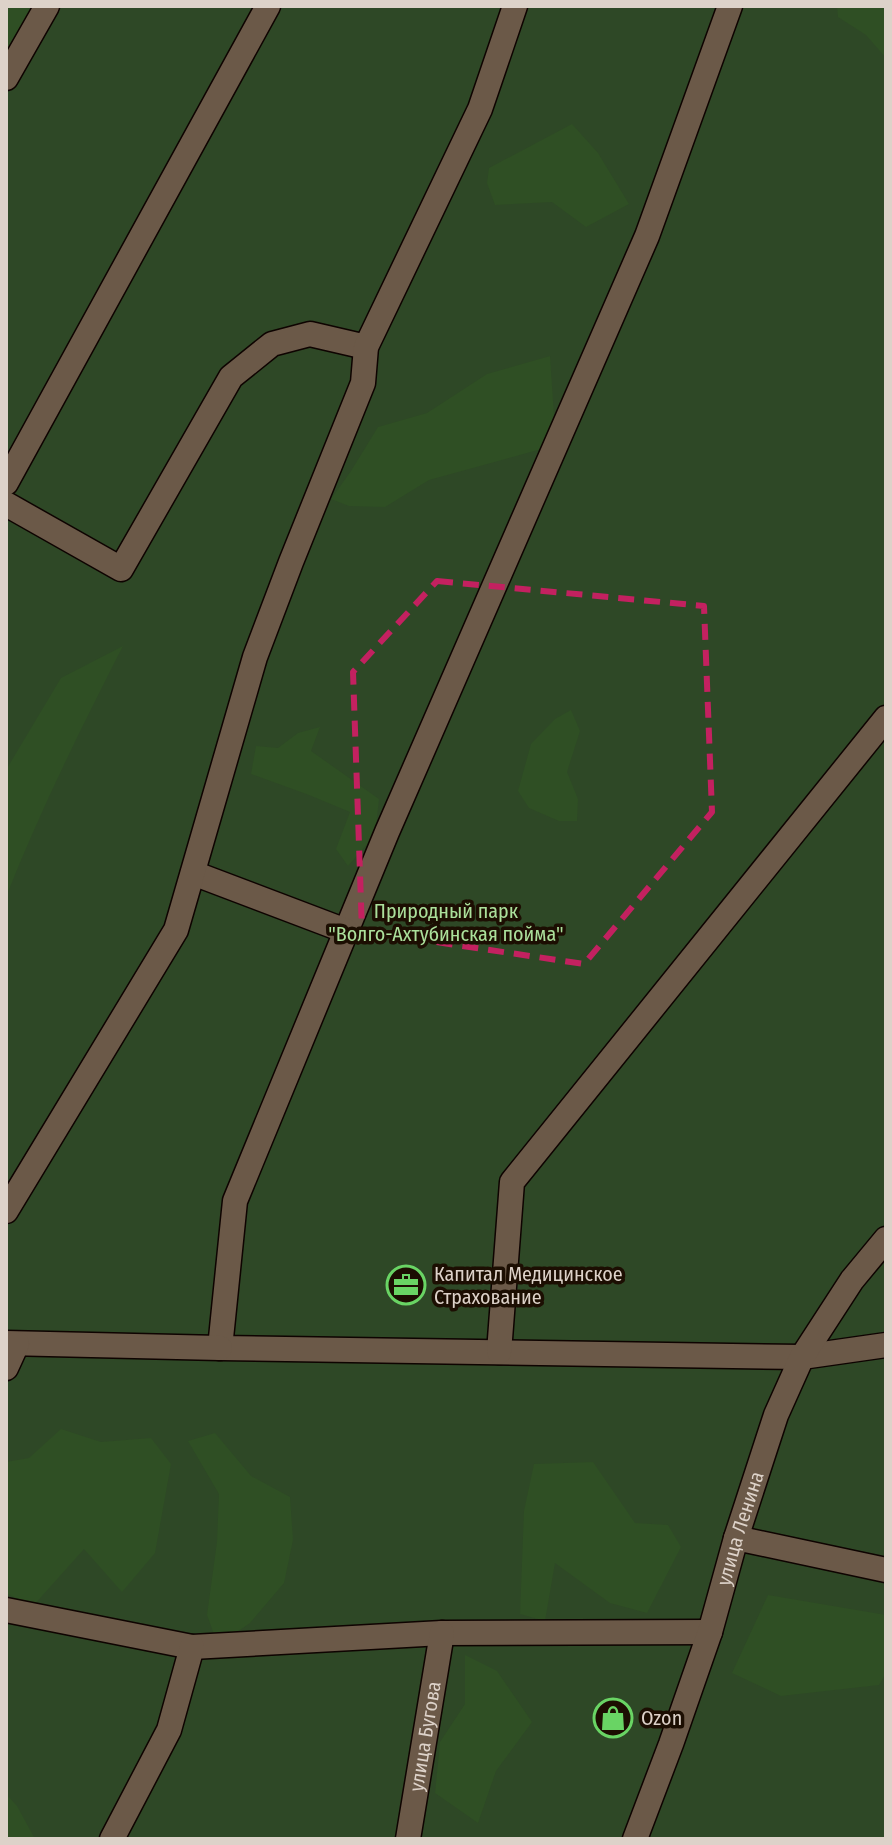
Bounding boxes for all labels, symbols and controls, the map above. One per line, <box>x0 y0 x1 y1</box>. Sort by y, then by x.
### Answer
park label: Природный парк "Волго-Ахтубинская пойма" <box>328 899 564 946</box>
place label: Капитал Медицинское Страхование <box>434 1262 623 1309</box>
office icon: Капитал Медицинское Страхование <box>385 1264 427 1306</box>
street label: улица Ленина <box>711 1468 769 1588</box>
street label: улица Бугова <box>404 1679 446 1793</box>
shop icon: Ozon <box>592 1697 634 1739</box>
place label: Ozon <box>641 1706 682 1730</box>

